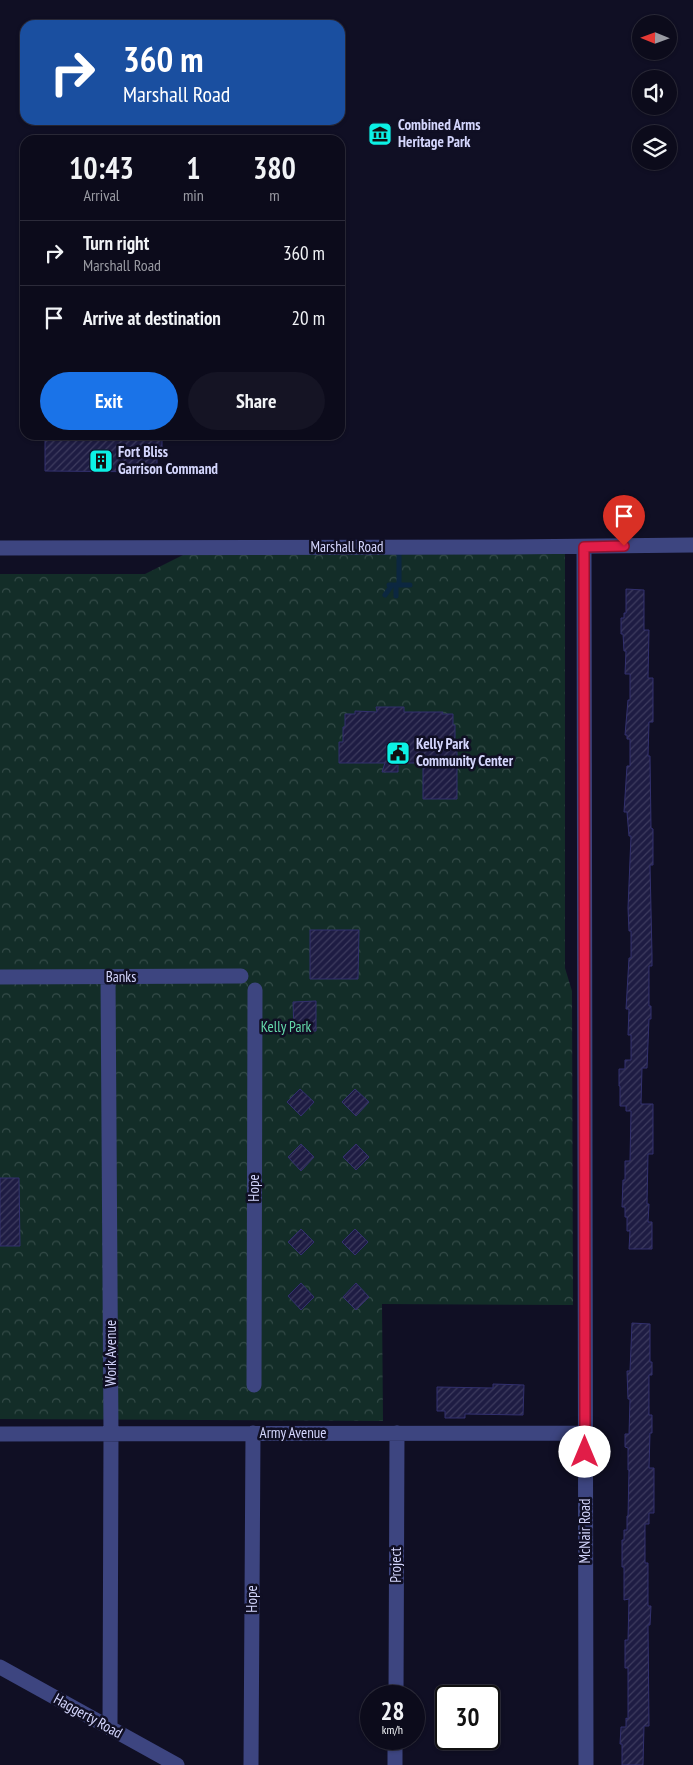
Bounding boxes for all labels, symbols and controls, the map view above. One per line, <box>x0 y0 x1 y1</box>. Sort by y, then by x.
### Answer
north arrow <box>632 15 678 60</box>
map controls <box>632 15 677 170</box>
text: 360 m <box>123 36 204 82</box>
icon: right <box>40 40 105 105</box>
button: sound <box>632 70 677 115</box>
text: Marshall Road <box>123 80 230 108</box>
place label: Combined Arms Heritage Park <box>398 115 481 151</box>
museum icon: Combined Arms Heritage Park <box>367 121 393 147</box>
button: layers <box>632 125 677 170</box>
text: 10:43 <box>69 148 134 187</box>
text: 1 <box>186 148 201 187</box>
text: 380 <box>253 148 296 187</box>
text: Arrival <box>83 185 120 205</box>
text: min <box>183 185 204 205</box>
text: m <box>269 185 280 205</box>
text: Turn right <box>83 231 149 255</box>
icon: right <box>40 239 68 267</box>
text: 360 m <box>283 241 325 265</box>
text: Marshall Road <box>83 255 161 275</box>
icon: arrive <box>40 304 68 332</box>
text: Arrive at destination <box>83 306 221 330</box>
text: 20 m <box>292 306 325 330</box>
button: Exit <box>40 372 178 430</box>
button: Share <box>188 372 325 430</box>
place label: Fort Bliss Garrison Command <box>118 442 218 478</box>
building icon: Fort Bliss Garrison Command <box>88 448 114 474</box>
pin <box>603 495 645 546</box>
icon: arrive <box>610 502 638 530</box>
street label: Marshall Road <box>310 537 384 556</box>
place label: Kelly Park Community Center <box>416 734 514 770</box>
public building icon: Kelly Park Community Center <box>385 740 411 766</box>
street label: Banks <box>106 967 136 986</box>
park label: Kelly Park <box>261 1017 312 1036</box>
street label: Hope <box>244 1174 263 1202</box>
street label: Work Avenue <box>101 1320 120 1386</box>
street label: Army Avenue <box>260 1423 326 1442</box>
position arrow <box>558 1425 610 1477</box>
street label: McNair Road <box>575 1498 594 1564</box>
street label: Project <box>386 1547 405 1583</box>
street label: Hope <box>242 1585 261 1613</box>
speed limit sign: 30 <box>435 1685 500 1750</box>
street label: Haggerty Road <box>51 1689 126 1742</box>
text: 28 <box>381 1695 404 1727</box>
text: km/h <box>382 1722 403 1737</box>

